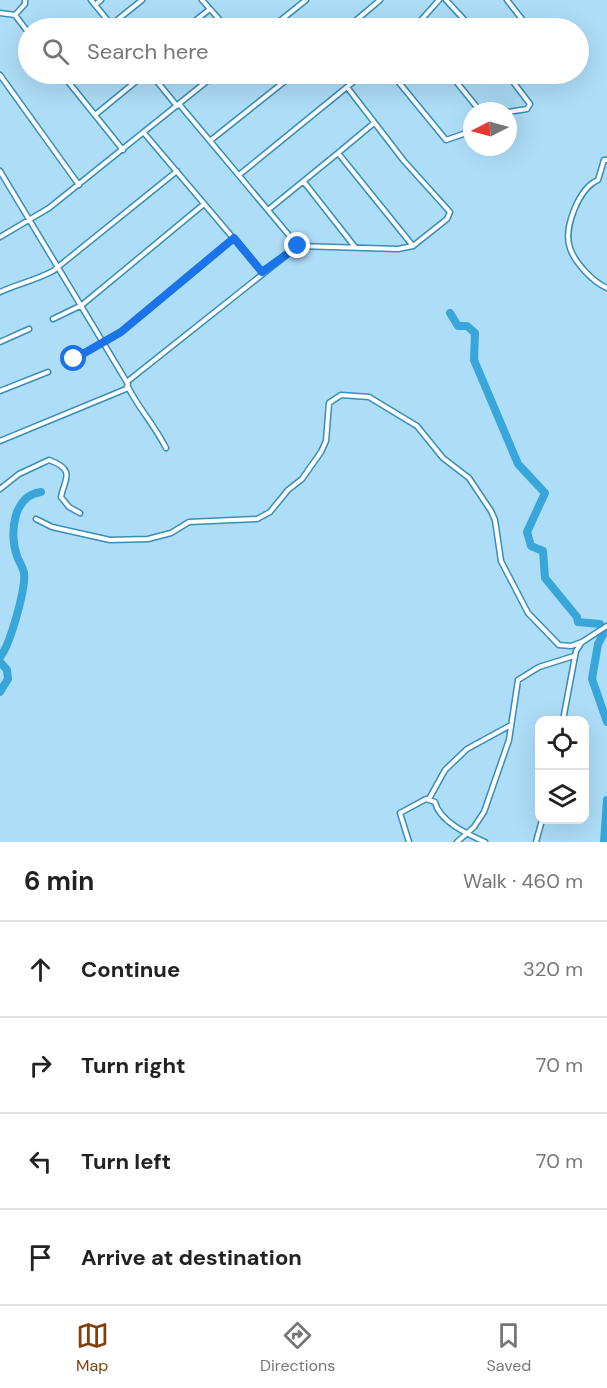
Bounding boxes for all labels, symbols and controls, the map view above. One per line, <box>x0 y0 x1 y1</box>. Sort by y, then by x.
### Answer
search box <box>18 18 589 84</box>
icon: search <box>39 35 72 68</box>
text: Search here <box>87 37 208 66</box>
north arrow <box>463 102 517 156</box>
route end <box>284 232 310 258</box>
route start <box>60 345 86 371</box>
map controls <box>535 716 589 824</box>
button: locate <box>535 716 589 770</box>
button: layers <box>535 770 589 824</box>
text: 6 min <box>24 864 94 898</box>
text: Walk · 460 m <box>463 868 583 894</box>
icon: ahead <box>24 953 57 986</box>
text: Continue <box>81 955 180 984</box>
text: 320 m <box>523 956 583 982</box>
icon: right <box>24 1049 57 1082</box>
text: Turn right <box>81 1051 186 1080</box>
text: 70 m <box>536 1052 583 1078</box>
icon: left <box>24 1145 57 1178</box>
text: Turn left <box>81 1147 171 1176</box>
text: 70 m <box>536 1148 583 1174</box>
icon: arrive <box>24 1241 57 1274</box>
text: Arrive at destination <box>81 1243 302 1272</box>
tab: Map <box>76 1319 109 1376</box>
tab: Directions <box>260 1319 335 1376</box>
tab: Saved <box>487 1319 531 1376</box>

